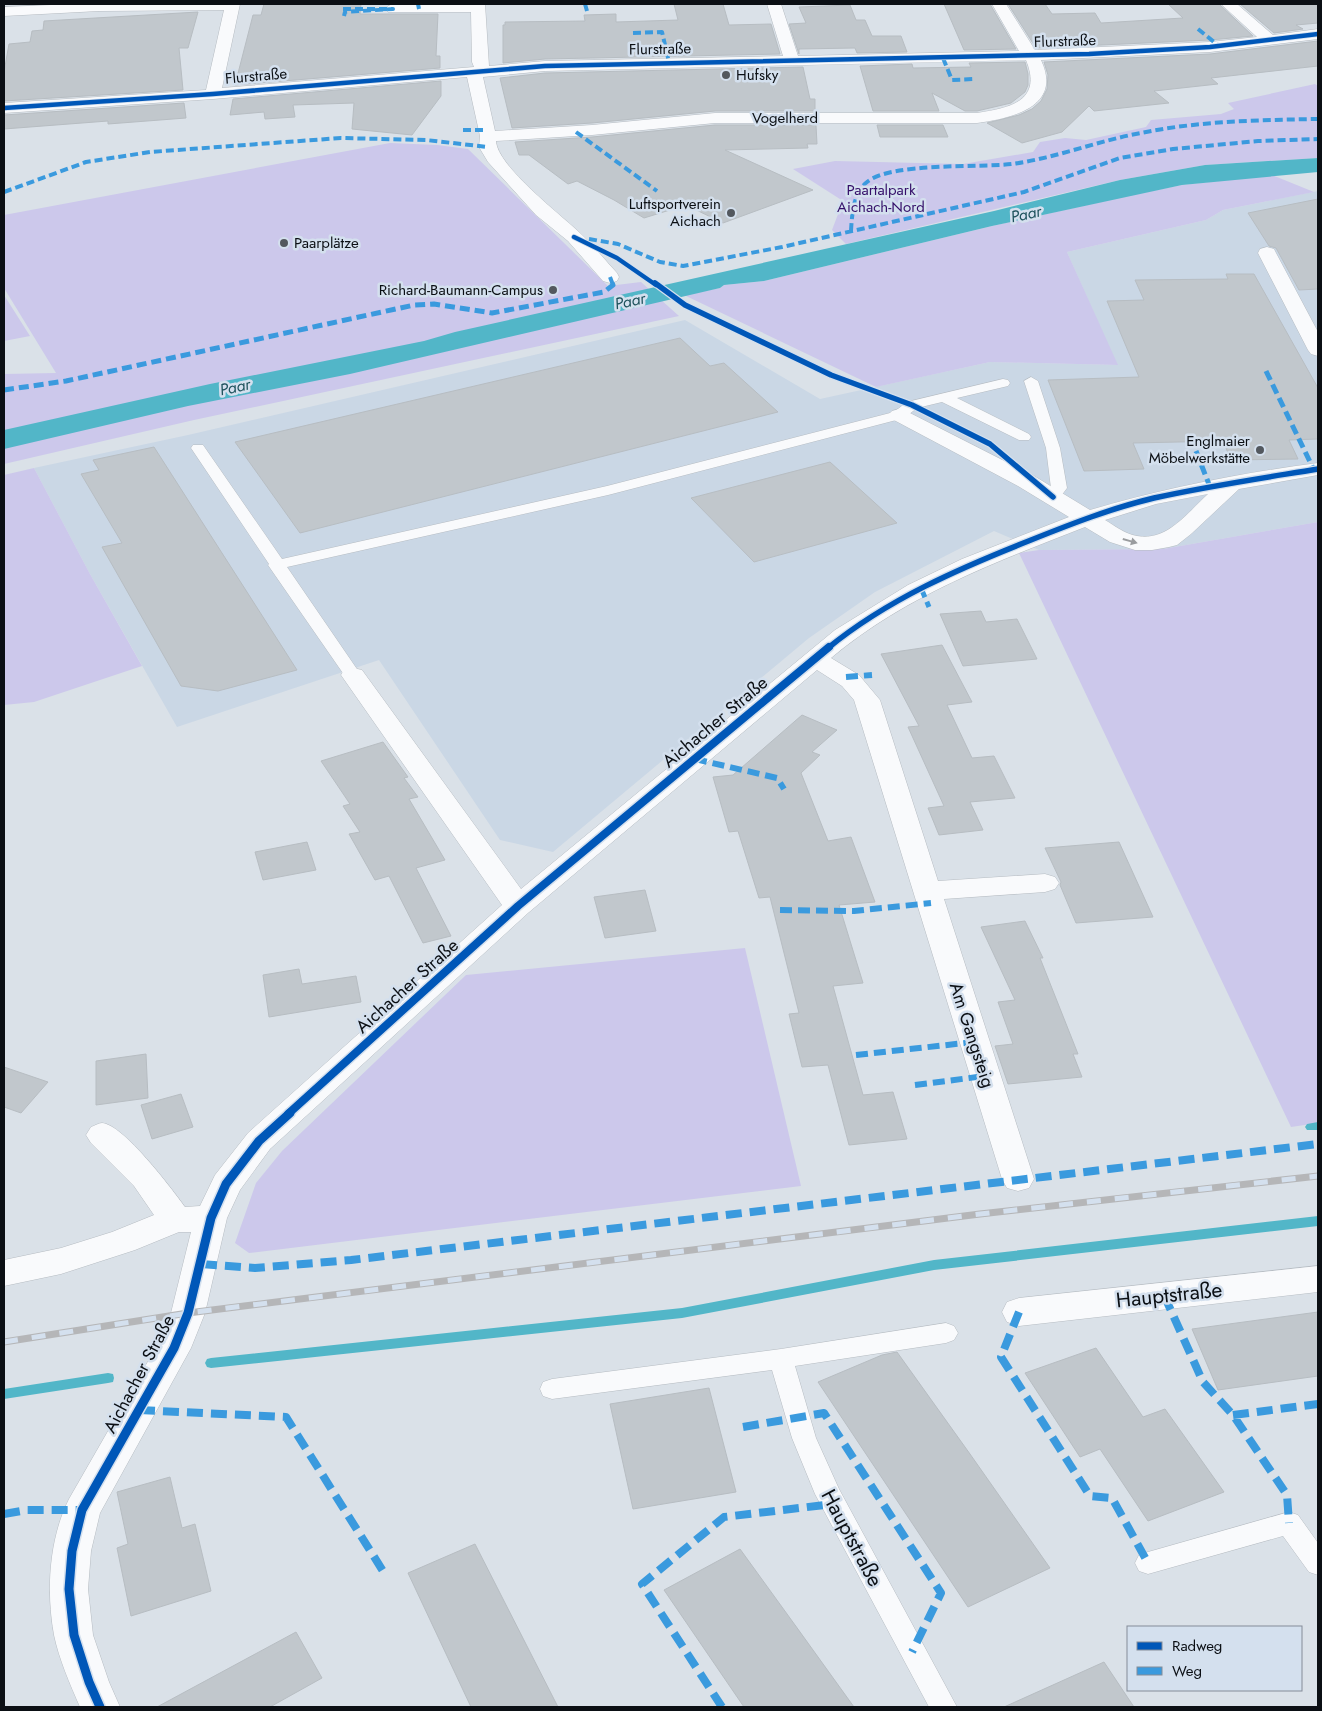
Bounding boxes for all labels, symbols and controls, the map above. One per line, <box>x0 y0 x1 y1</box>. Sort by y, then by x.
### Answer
street label: Flurstraße <box>1034 29 1097 53</box>
street label: Flurstraße <box>629 37 692 61</box>
street label: Flurstraße <box>224 62 288 90</box>
place label: Hufsky <box>736 64 779 86</box>
marker: Hufsky <box>720 69 732 81</box>
street label: Vogelherd <box>752 107 818 129</box>
park label: Paartalpark Aichach-Nord <box>837 179 925 218</box>
place label: Luftsportverein Aichach <box>629 193 721 232</box>
water label: Paar <box>1008 199 1045 228</box>
marker: Luftsportverein Aichach <box>725 207 737 219</box>
place label: Paarplätze <box>294 232 359 254</box>
marker: Paarplätze <box>278 237 290 249</box>
place label: Richard-Baumann-Campus <box>379 279 543 301</box>
marker: Richard-Baumann-Campus <box>547 284 559 296</box>
water label: Paar <box>612 286 649 315</box>
water label: Paar <box>217 372 254 401</box>
place label: Englmaier Möbelwerkstätte <box>1149 430 1251 469</box>
marker: Englmaier Möbelwerkstätte <box>1254 444 1266 456</box>
one-way arrow <box>1122 537 1137 545</box>
street label: Aichacher Straße <box>657 670 773 774</box>
street label: Aichacher Straße <box>350 933 464 1039</box>
street label: Am Gangsteig <box>943 979 1001 1091</box>
street label: Hauptstraße <box>1114 1274 1224 1315</box>
street label: Aichacher Straße <box>97 1310 181 1438</box>
street label: Hauptstraße <box>814 1484 890 1592</box>
legend <box>1127 1626 1302 1691</box>
text: Radweg <box>1172 1635 1222 1657</box>
text: Weg <box>1172 1660 1202 1682</box>

